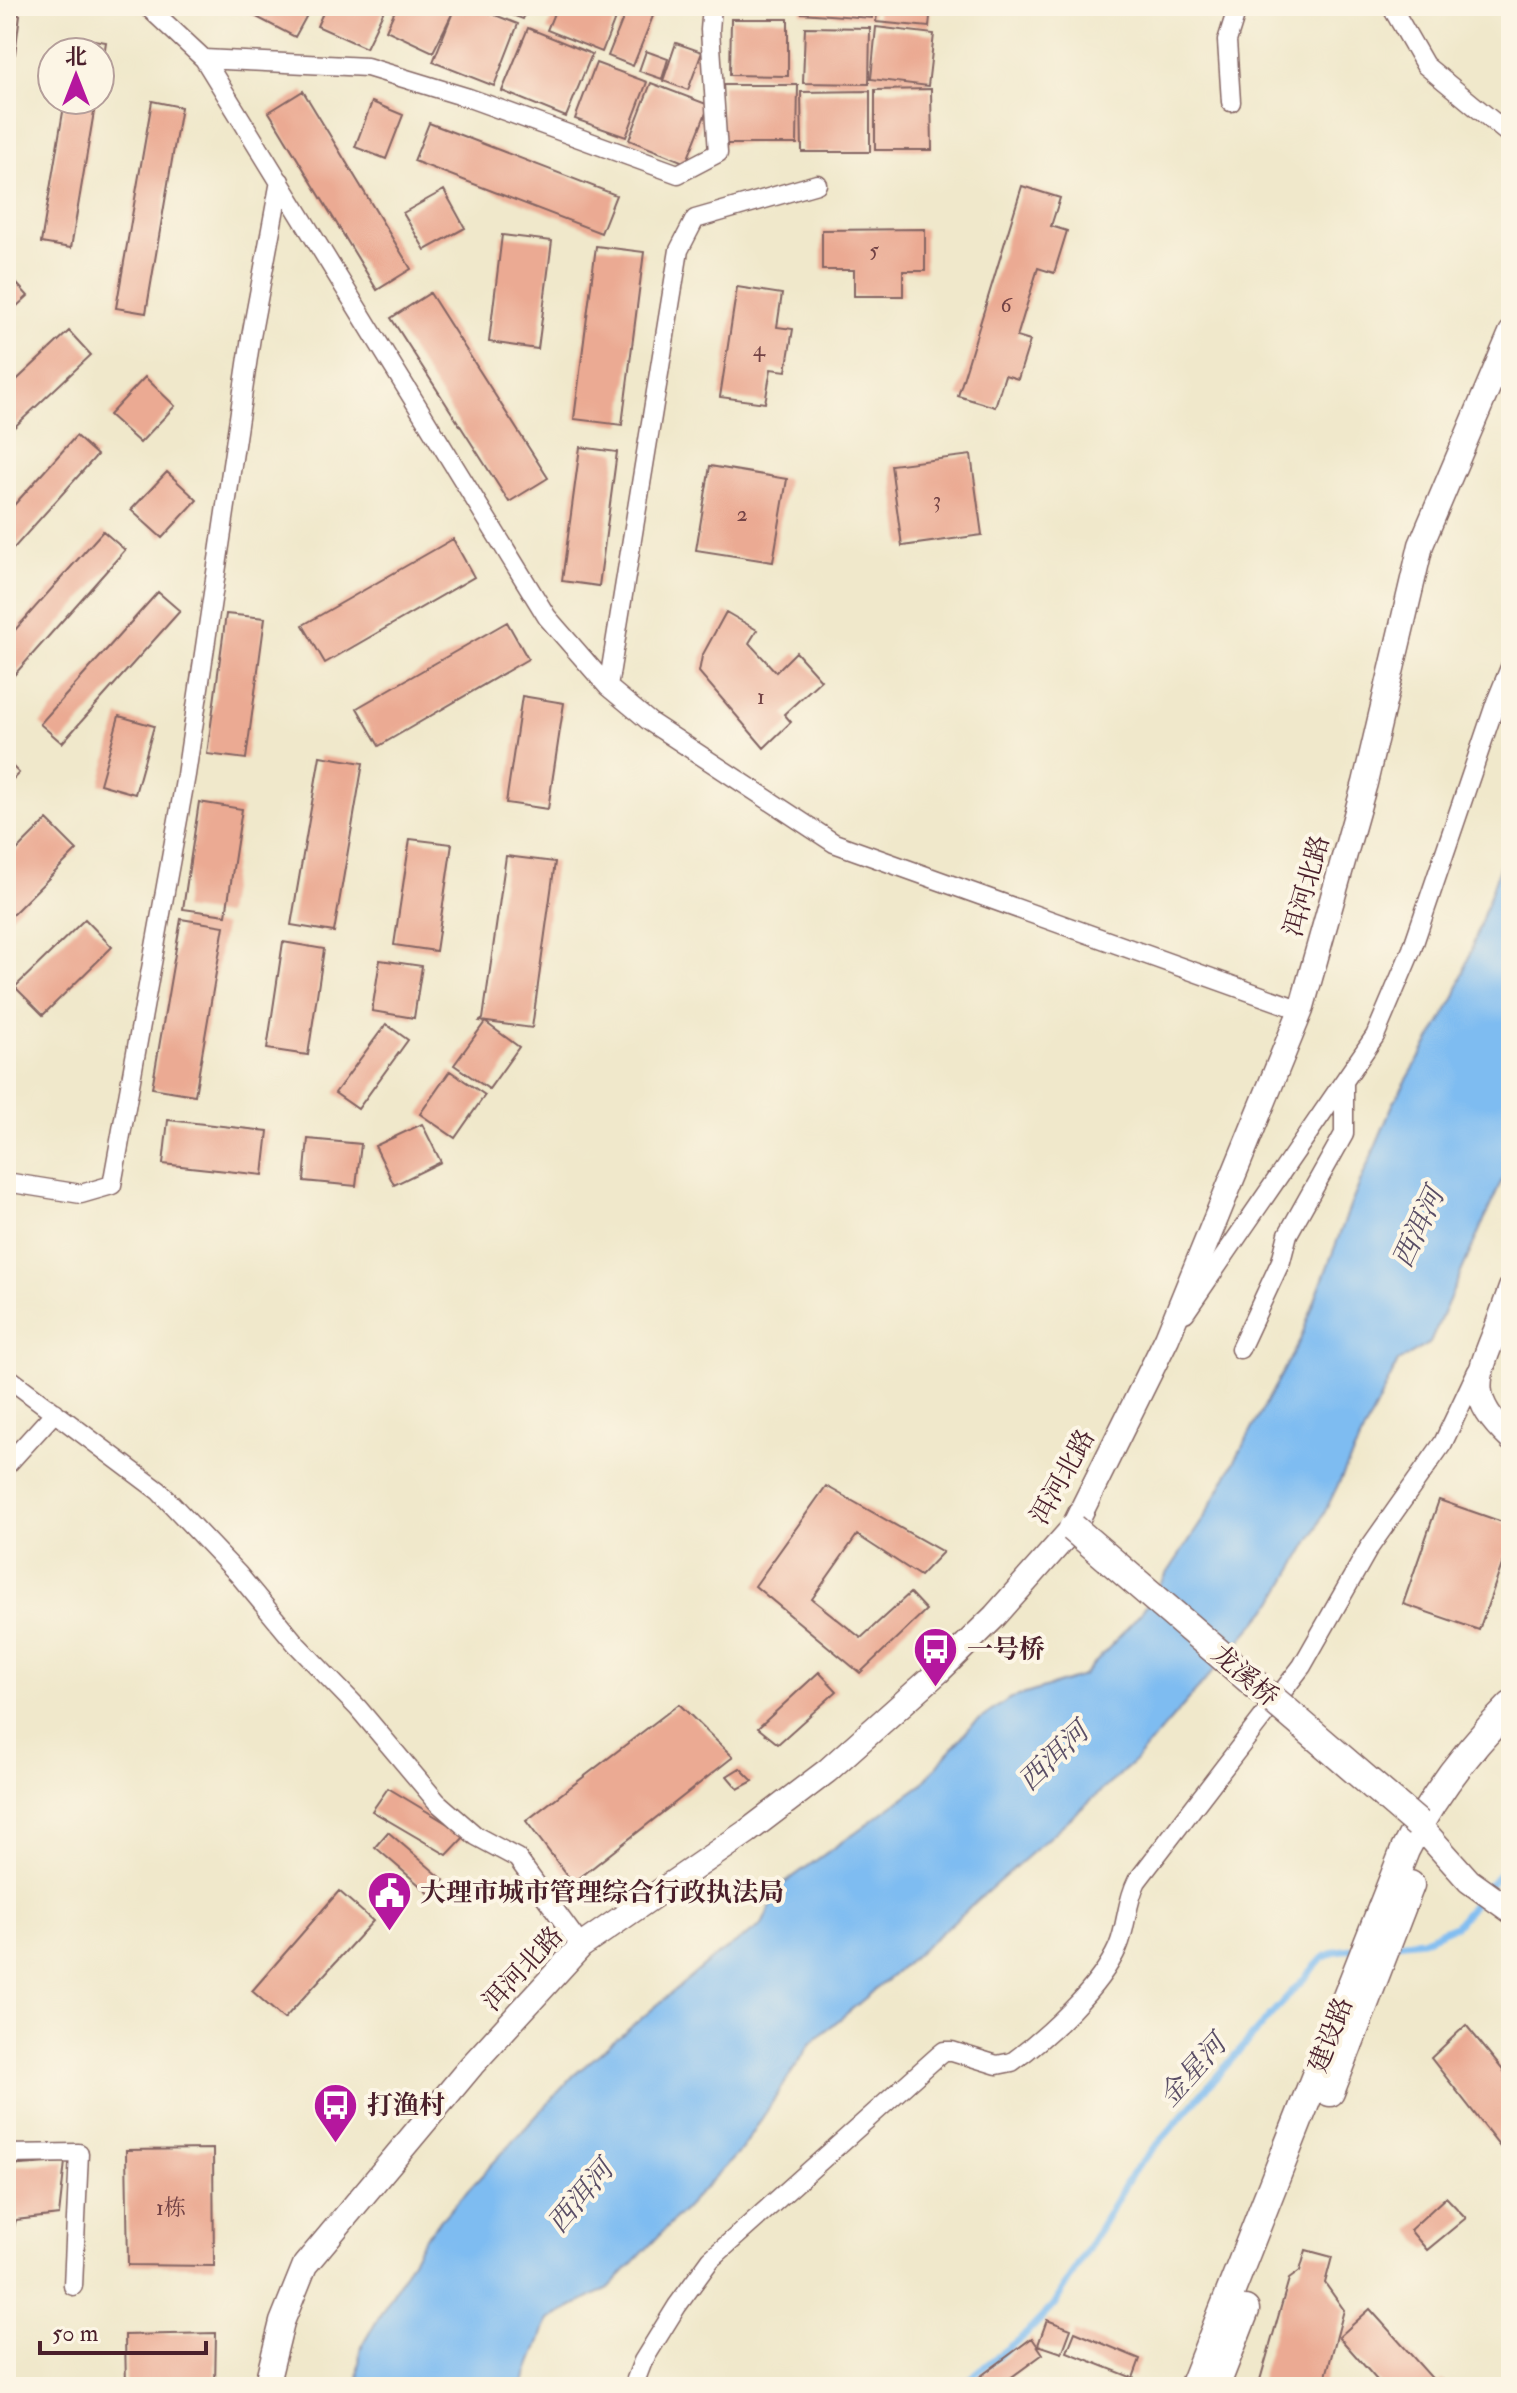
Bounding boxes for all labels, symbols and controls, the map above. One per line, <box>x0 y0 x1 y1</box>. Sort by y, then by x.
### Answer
north arrow <box>36 36 116 116</box>
text: 北 <box>65 43 87 71</box>
house number: 5 <box>869 236 879 264</box>
house number: 6 <box>1000 291 1013 319</box>
house number: 4 <box>753 335 766 363</box>
house number: 3 <box>933 486 941 514</box>
house number: 2 <box>736 500 748 528</box>
house number: 1 <box>757 683 765 711</box>
street label: 洱河北路 <box>1277 832 1337 940</box>
water label: 西洱河 <box>1385 1178 1455 1273</box>
street label: 洱河北路 <box>1024 1424 1102 1530</box>
bus stop icon: 一号桥 <box>912 1626 960 1689</box>
place label: 一号桥 <box>967 1634 1045 1666</box>
street label: 龙溪桥 <box>1205 1638 1285 1714</box>
water label: 西洱河 <box>1012 1712 1100 1799</box>
public building icon: 大理市城市管理综合行政执法局 <box>365 1869 413 1932</box>
place label: 大理市城市管理综合行政执法局 <box>420 1877 784 1909</box>
street label: 洱河北路 <box>476 1920 570 2018</box>
street label: 建设路 <box>1302 1993 1360 2077</box>
water label: 金星河 <box>1152 2024 1237 2114</box>
bus stop icon: 打渔村 <box>312 2082 360 2145</box>
place label: 打渔村 <box>367 2090 445 2122</box>
water label: 西洱河 <box>541 2150 625 2240</box>
house number: 1栋 <box>156 2194 186 2222</box>
scale bar <box>40 2305 206 2355</box>
text: 50 m <box>52 2318 99 2349</box>

